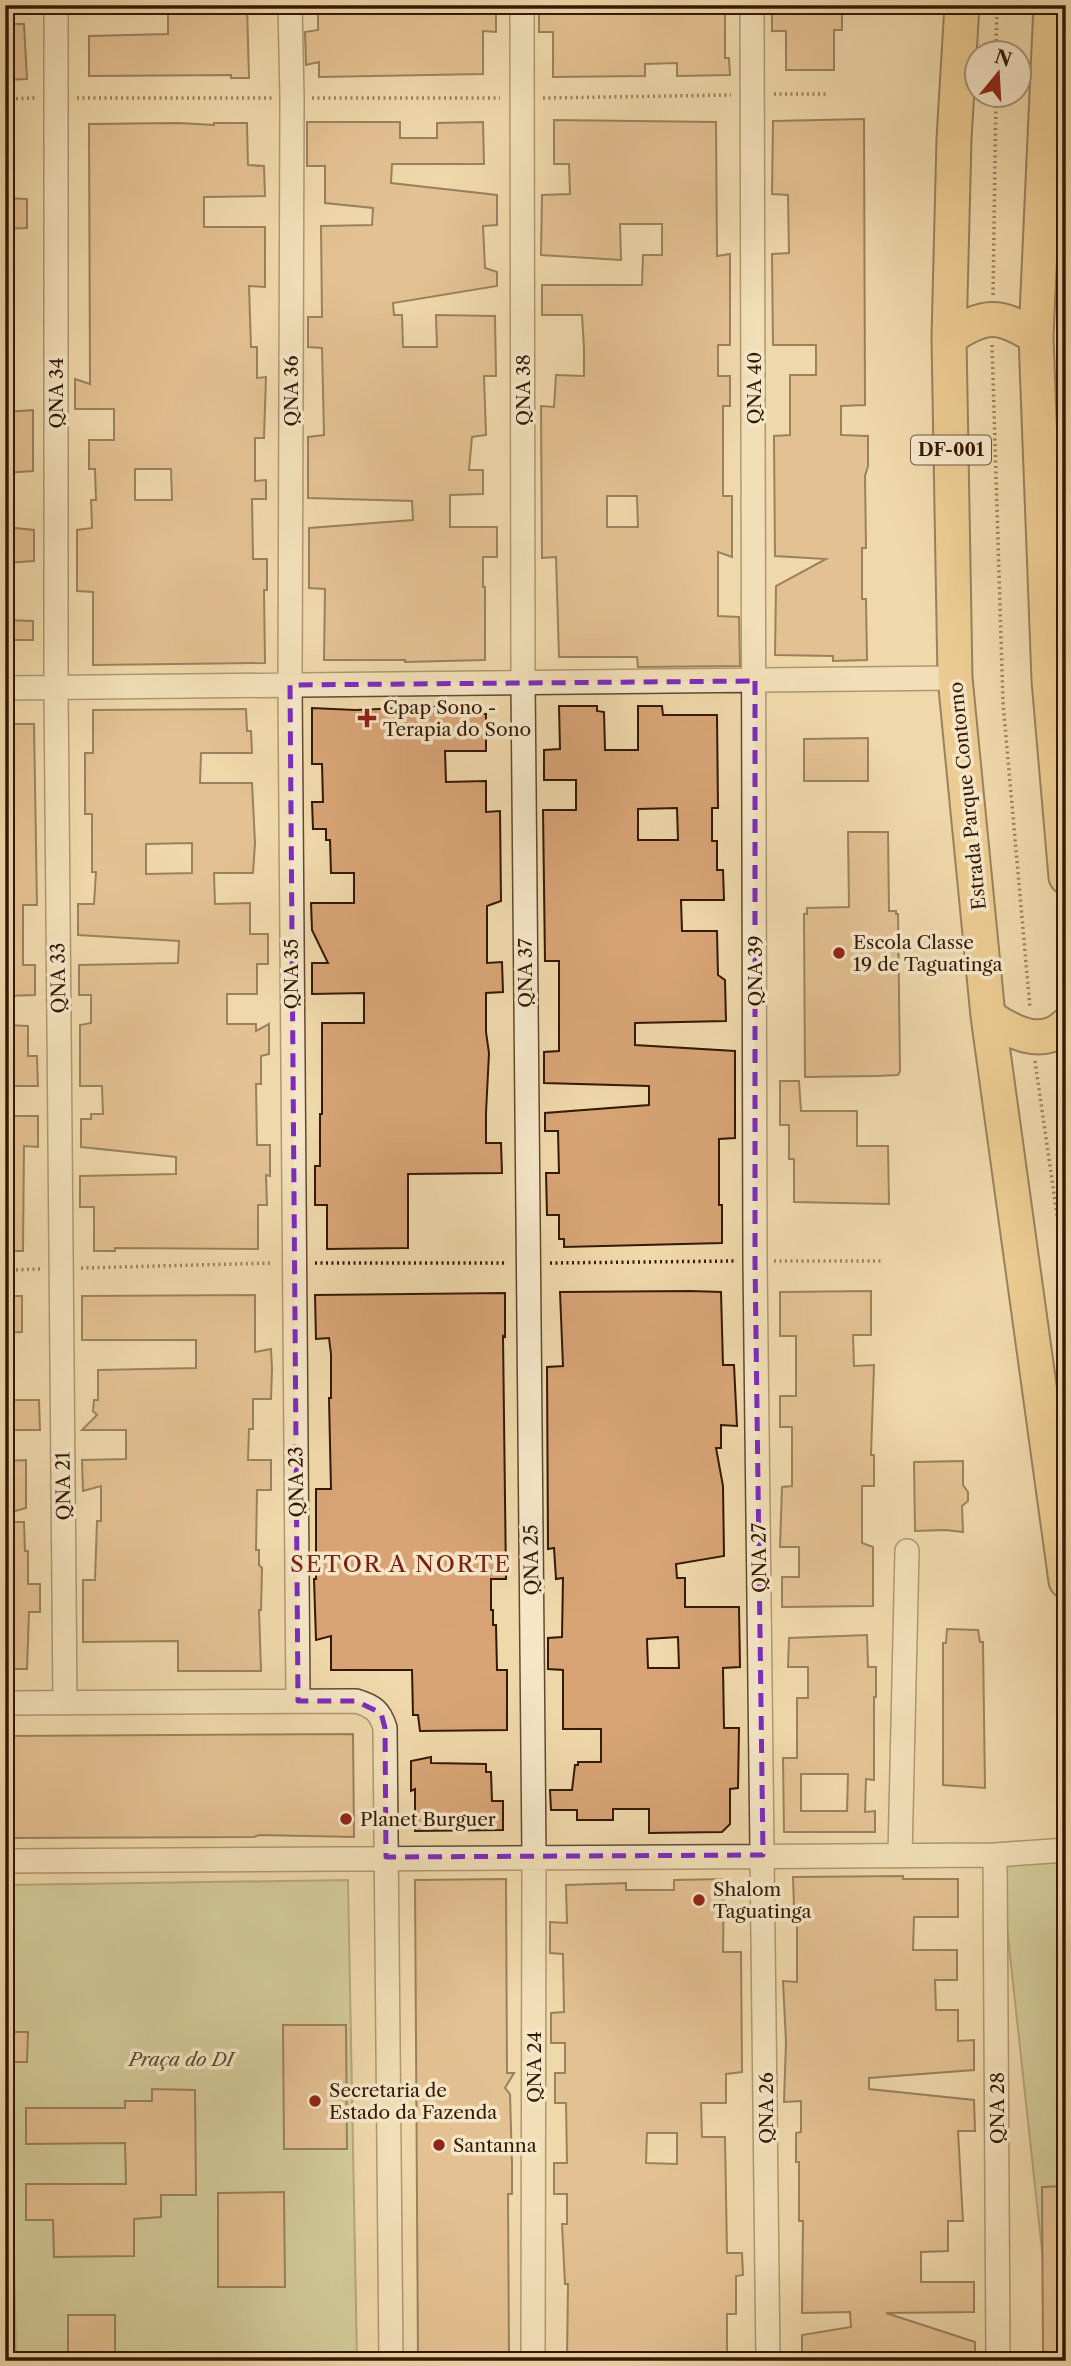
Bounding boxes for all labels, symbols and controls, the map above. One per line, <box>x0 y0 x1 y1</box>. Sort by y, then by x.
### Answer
north arrow <box>962 38 1032 108</box>
text: N <box>992 45 1015 72</box>
street label: QNA 40 <box>743 352 766 424</box>
street label: QNA 38 <box>512 354 535 426</box>
street label: QNA 36 <box>280 355 303 427</box>
street label: QNA 34 <box>45 357 68 429</box>
road number: DF-001 <box>911 436 991 464</box>
street label: Estrada Parque Contorno <box>944 681 991 911</box>
place label: Cpap Sono - Terapia do Sono <box>383 696 531 741</box>
marker: Cpap Sono - Terapia do Sono <box>357 708 377 728</box>
place label: Escola Classe 19 de Taguatinga <box>853 931 1003 976</box>
street label: QNA 39 <box>744 935 767 1007</box>
street label: QNA 37 <box>514 938 537 1008</box>
street label: QNA 35 <box>280 939 303 1009</box>
street label: QNA 33 <box>46 943 71 1013</box>
marker: Escola Classe 19 de Taguatinga <box>831 945 847 961</box>
street label: QNA 23 <box>284 1446 309 1518</box>
street label: QNA 21 <box>51 1452 76 1520</box>
street label: QNA 27 <box>747 1522 772 1593</box>
street label: QNA 25 <box>519 1524 544 1596</box>
district label: SETOR A NORTE <box>290 1550 512 1578</box>
place label: Planet Burguer <box>360 1808 496 1831</box>
marker: Planet Burguer <box>338 1811 354 1827</box>
place label: Shalom Taguatinga <box>713 1878 812 1923</box>
marker: Shalom Taguatinga <box>691 1892 707 1908</box>
street label: QNA 24 <box>523 2031 546 2103</box>
park label: Praça do DI <box>127 2048 237 2071</box>
street label: QNA 26 <box>755 2072 778 2144</box>
street label: QNA 28 <box>986 2072 1009 2144</box>
place label: Secretaria de Estado da Fazenda <box>329 2079 497 2124</box>
marker: Secretaria de Estado da Fazenda <box>307 2093 323 2109</box>
place label: Santanna <box>453 2134 537 2157</box>
marker: Santanna <box>431 2137 447 2153</box>

